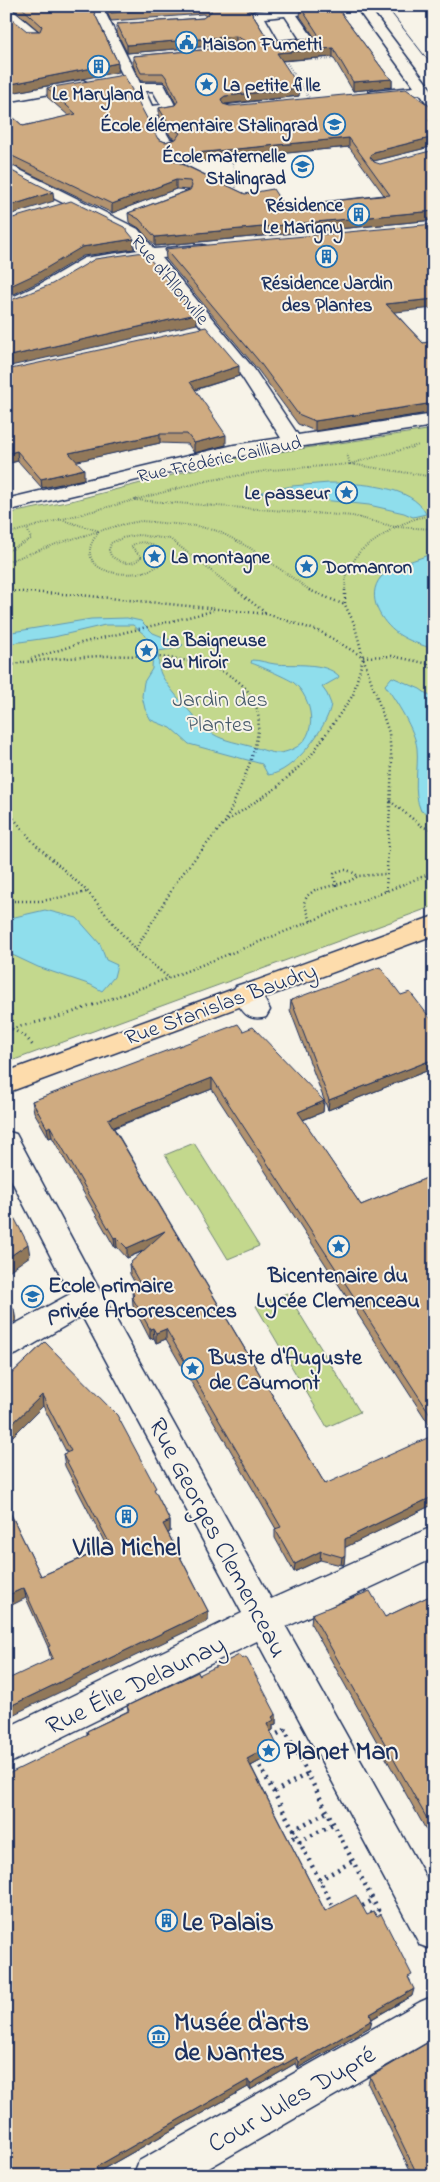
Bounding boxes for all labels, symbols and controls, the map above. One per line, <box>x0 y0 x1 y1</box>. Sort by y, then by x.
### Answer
public building icon: Maison Fumetti <box>174 31 198 55</box>
place label: Maison Fumetti <box>202 32 322 59</box>
building icon: Le Maryland <box>86 55 110 79</box>
place icon: La petite fille <box>195 72 219 96</box>
place label: La petite fille <box>223 73 321 100</box>
place label: Le Maryland <box>52 82 144 111</box>
school or university icon: École élémentaire Stalingrad <box>322 112 346 136</box>
place label: École élémentaire Stalingrad <box>100 113 318 142</box>
place label: École maternelle Stalingrad <box>162 144 286 195</box>
school or university icon: École maternelle Stalingrad <box>290 154 314 178</box>
place label: Résidence Le Marigny <box>263 193 343 244</box>
building icon: Résidence Le Marigny <box>347 203 371 227</box>
street label: Rue d'Allonville <box>123 230 215 332</box>
building icon: Résidence Jardin des Plantes <box>315 244 339 268</box>
place label: Résidence Jardin des Plantes <box>261 271 393 320</box>
street label: Rue Frédéric Cailliaud <box>135 430 304 491</box>
place icon: Le passeur <box>334 480 358 504</box>
place label: Le passeur <box>245 481 331 508</box>
place icon: La montagne <box>143 544 167 568</box>
place label: La montagne <box>171 545 271 574</box>
place icon: Dormanron <box>295 554 319 578</box>
place label: Dormanron <box>322 555 412 582</box>
place label: La Baigneuse au Miroir <box>162 628 266 677</box>
place icon: La Baigneuse au Miroir <box>134 638 158 662</box>
park label: Jardin des Plantes <box>172 685 268 742</box>
street label: Rue Stanislas Baudry <box>120 956 322 1056</box>
place icon: Bicentenaire du Lycée Clemenceau <box>326 1235 350 1259</box>
place label: Bicentenaire du Lycée Clemenceau <box>256 1261 420 1319</box>
place label: Ecole primaire privée Arborescences <box>48 1271 237 1328</box>
school or university icon: Ecole primaire privée Arborescences <box>20 1285 44 1309</box>
place label: Buste d'Auguste de Caumont <box>208 1343 363 1400</box>
place icon: Buste d'Auguste de Caumont <box>181 1357 205 1381</box>
street label: Rue Georges Clemenceau <box>137 1412 296 1665</box>
building icon: Villa Michel <box>115 1504 139 1528</box>
place label: Villa Michel <box>72 1530 181 1568</box>
street label: Rue Élie Delaunay <box>40 1627 233 1747</box>
place label: Planet Man <box>284 1734 398 1772</box>
place icon: Planet Man <box>256 1738 280 1762</box>
place label: Le Palais <box>182 1905 274 1943</box>
building icon: Le Palais <box>154 1909 178 1933</box>
place label: Musée d'arts de Nantes <box>174 2005 309 2073</box>
museum icon: Musée d'arts de Nantes <box>146 2024 170 2048</box>
street label: Cour Jules Dupré <box>202 2037 384 2164</box>

